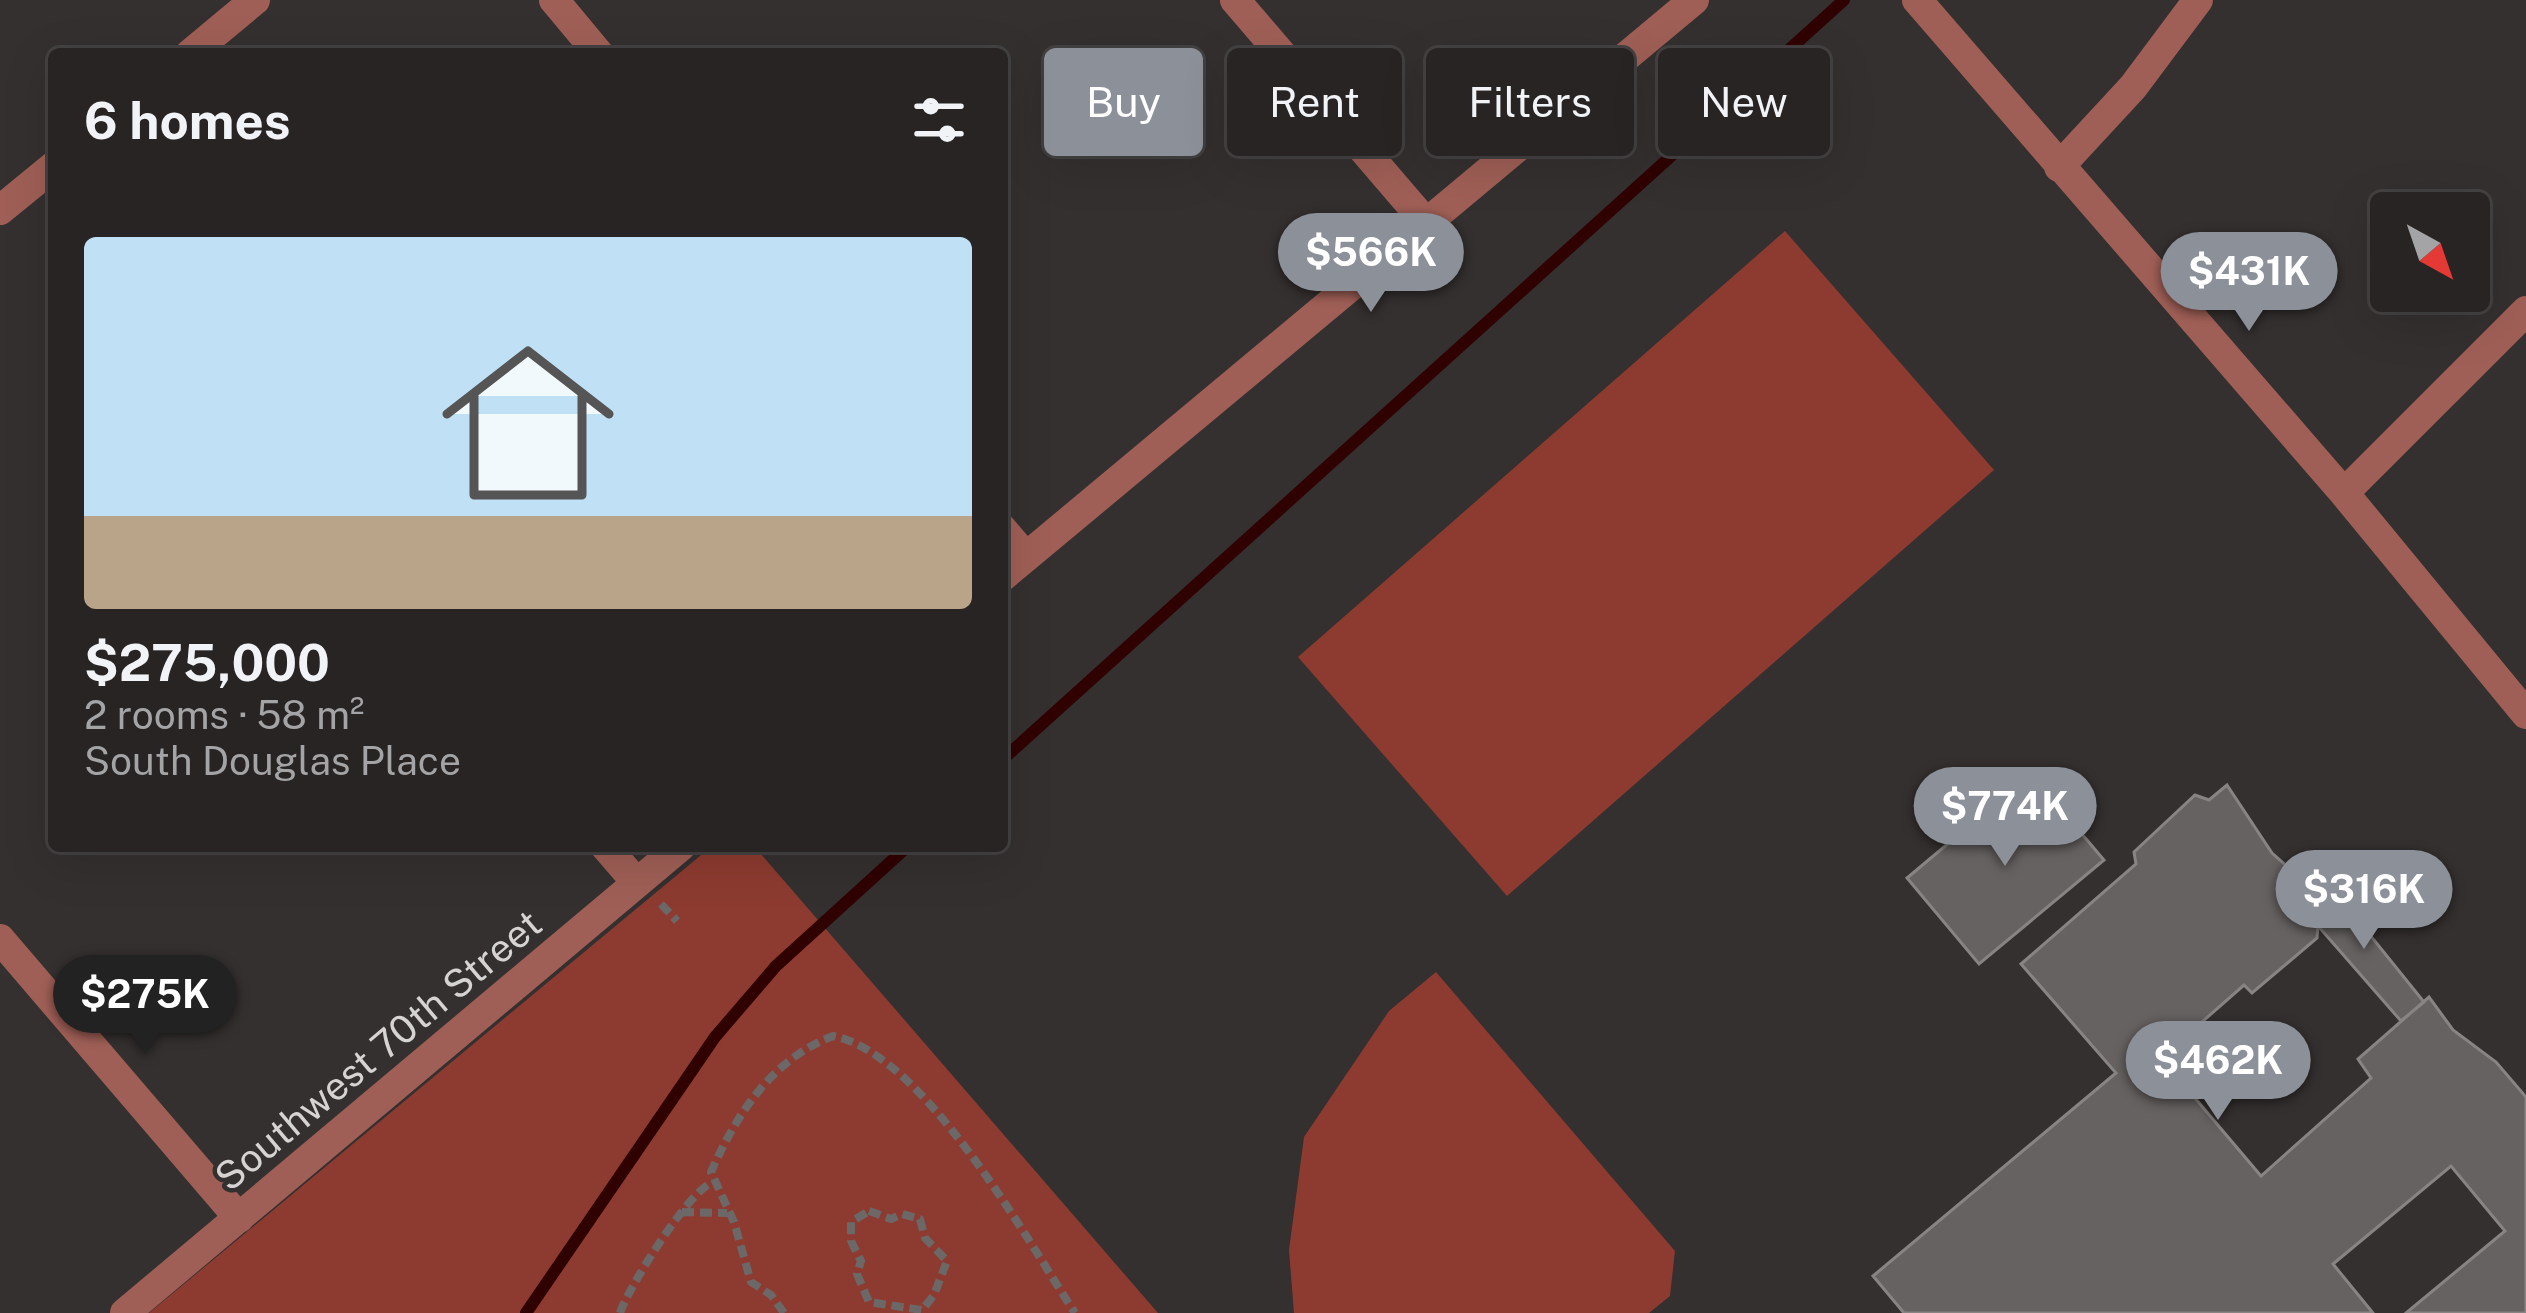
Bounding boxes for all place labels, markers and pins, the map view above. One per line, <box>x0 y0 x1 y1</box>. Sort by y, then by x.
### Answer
pin: $566K <box>1287 213 1455 315</box>
pin: $431K <box>2165 232 2333 334</box>
pin: $774K <box>1921 767 2089 869</box>
pin: $316K <box>2280 850 2448 952</box>
pin: $275K <box>61 955 229 1057</box>
pin: $462K <box>2134 1021 2302 1123</box>

